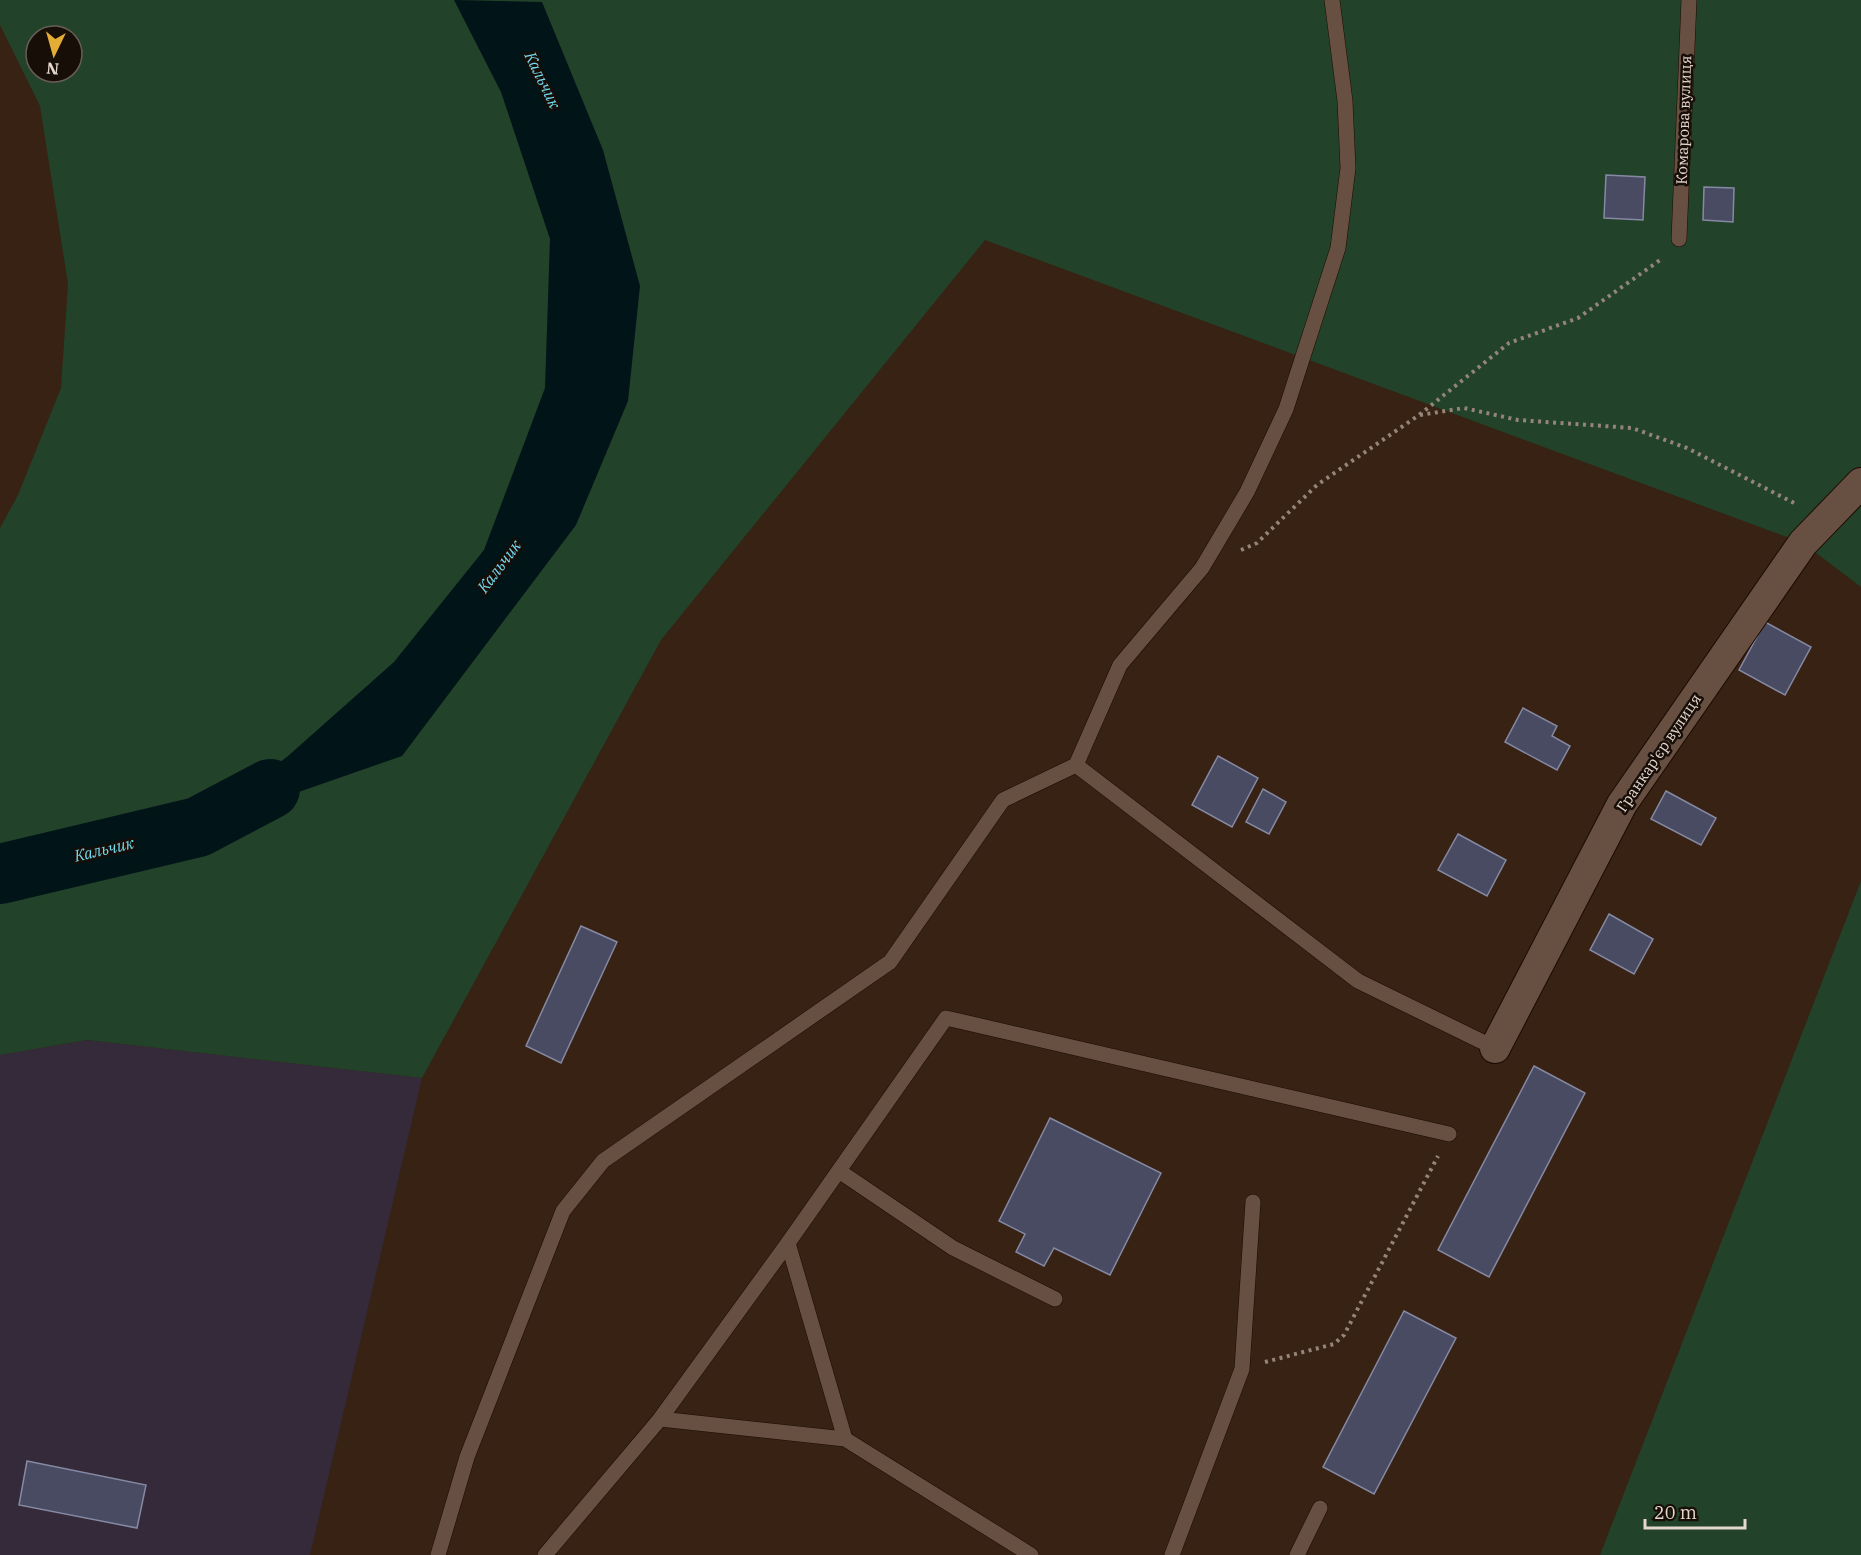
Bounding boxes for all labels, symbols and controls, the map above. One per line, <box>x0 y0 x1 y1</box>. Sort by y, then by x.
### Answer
north arrow <box>24 24 84 84</box>
water label: Кальчик <box>520 47 565 112</box>
street label: Комарова вулиця <box>1672 55 1695 185</box>
text: N <box>46 58 60 79</box>
water label: Кальчик <box>472 535 525 597</box>
street label: Гранкар'єр вулиця <box>1612 690 1705 815</box>
water label: Кальчик <box>71 832 136 866</box>
scale bar <box>1645 1492 1746 1530</box>
text: 20 m <box>1654 1501 1697 1524</box>

